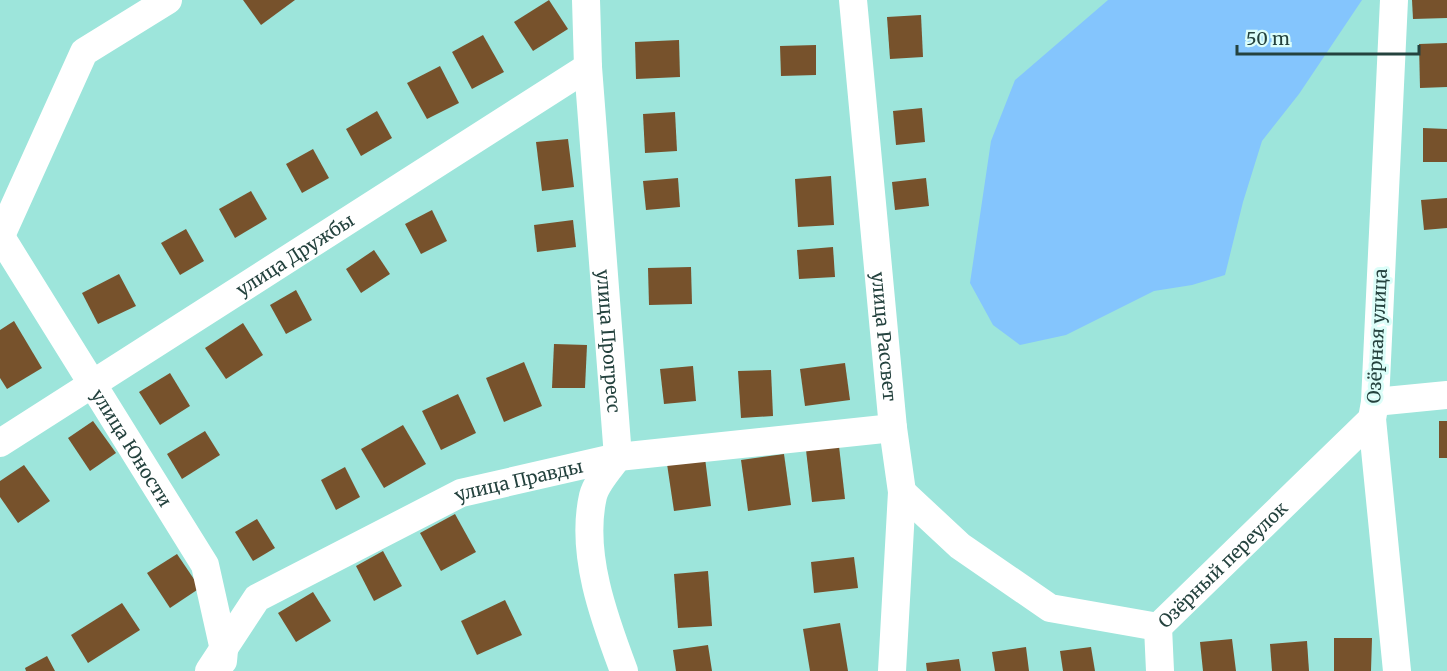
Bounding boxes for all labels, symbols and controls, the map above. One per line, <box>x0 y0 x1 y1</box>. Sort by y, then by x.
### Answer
scale bar <box>1237 18 1418 56</box>
text: 50 m <box>1246 27 1290 50</box>
street label: улица Дружбы <box>231 208 358 301</box>
street label: Озёрная улица <box>1362 268 1392 404</box>
street label: улица Прогресс <box>592 269 626 414</box>
street label: улица Рассвет <box>867 271 902 402</box>
street label: улица Юности <box>87 384 177 511</box>
street label: улица Правды <box>450 454 585 506</box>
street label: Озёрный переулок <box>1153 496 1292 633</box>

